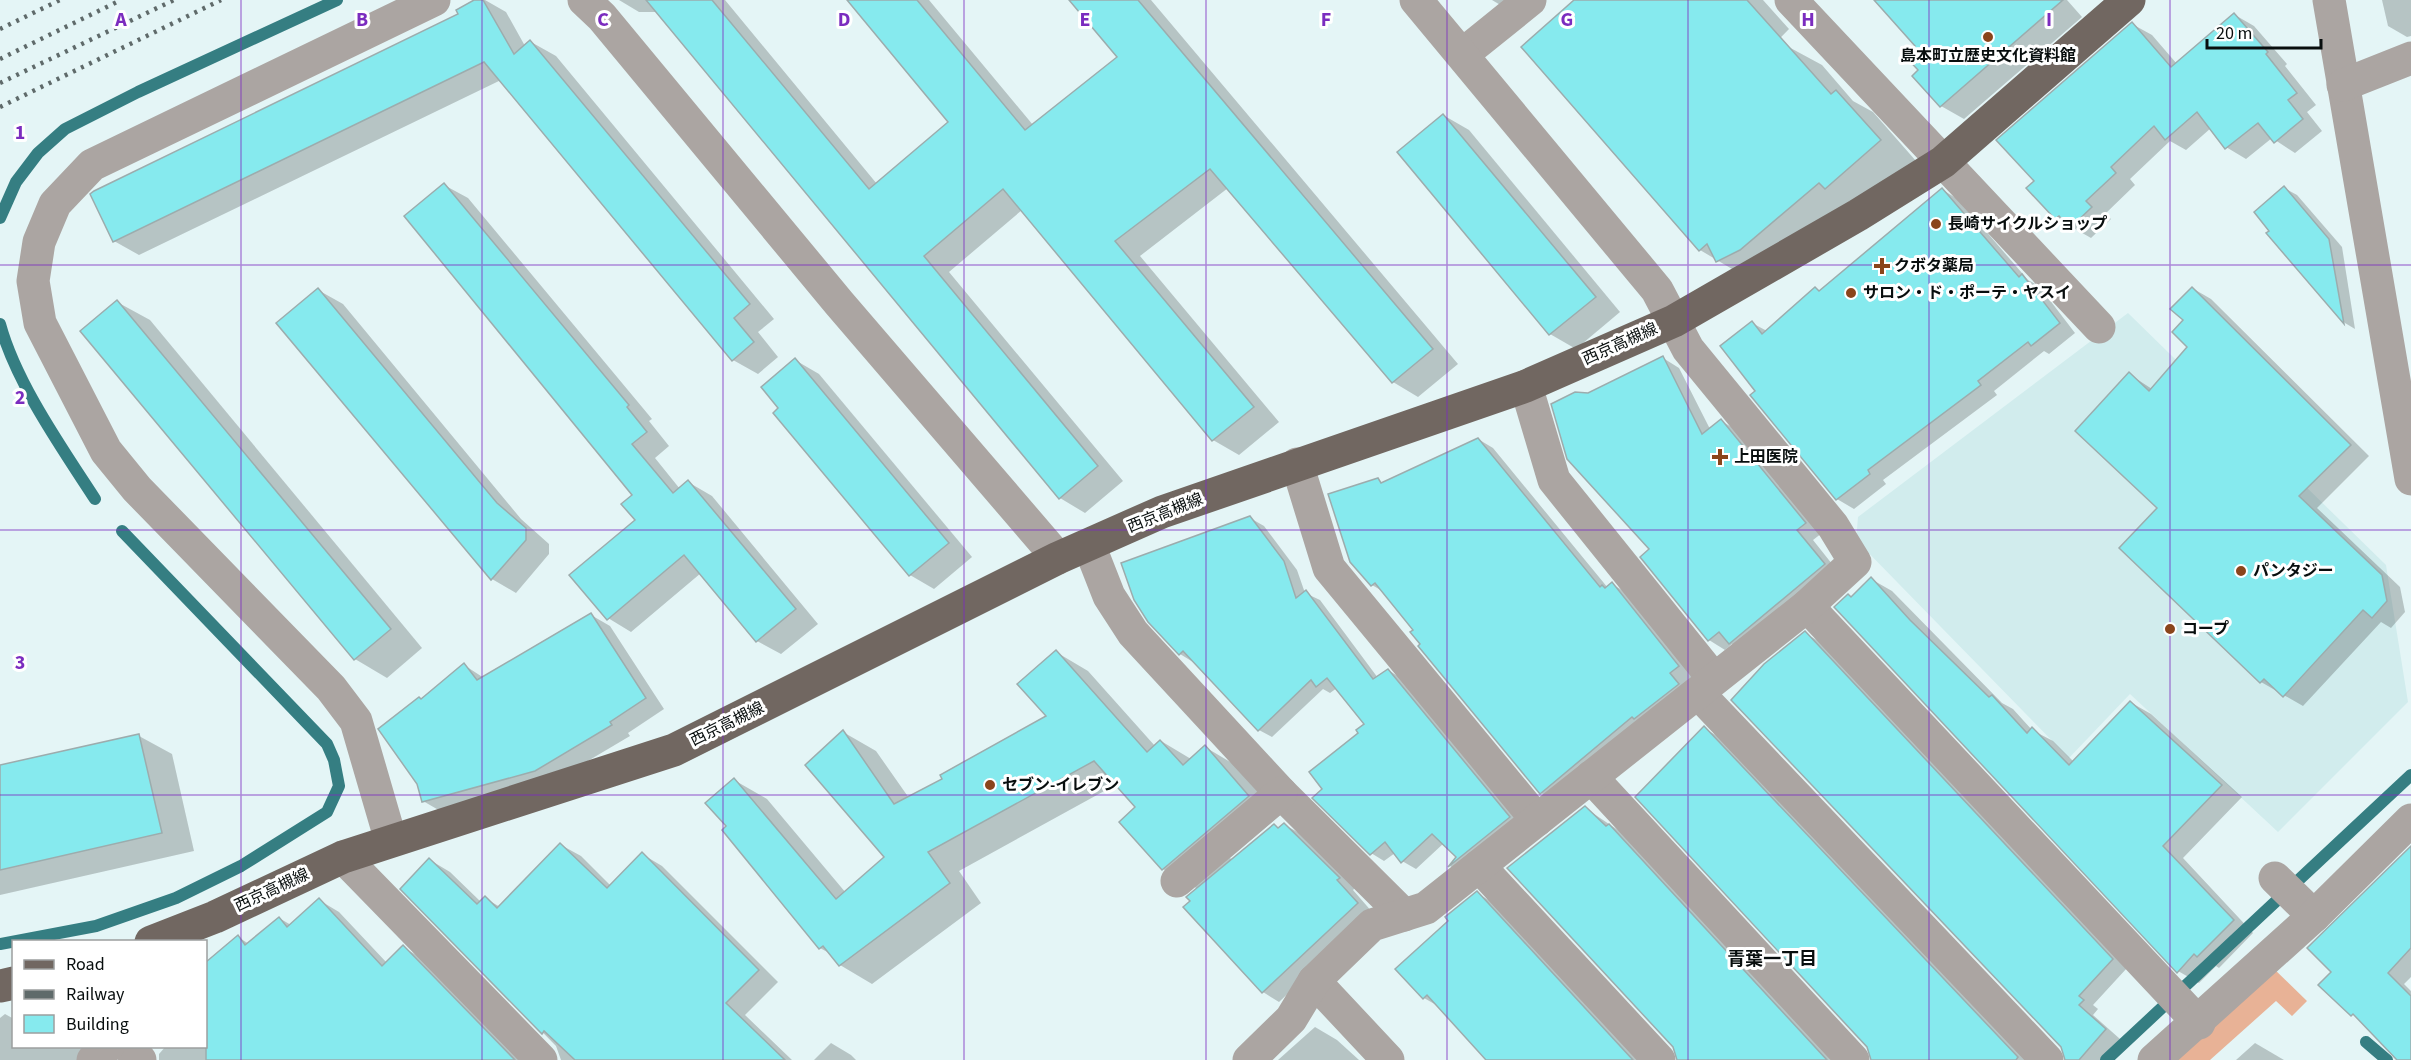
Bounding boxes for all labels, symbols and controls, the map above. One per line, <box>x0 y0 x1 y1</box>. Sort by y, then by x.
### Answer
text: A <box>114 6 127 34</box>
text: B <box>356 6 368 34</box>
text: C <box>597 6 609 34</box>
text: D <box>838 6 850 34</box>
text: E <box>1080 6 1090 34</box>
text: F <box>1321 6 1331 34</box>
text: G <box>1561 6 1573 34</box>
text: H <box>1801 6 1815 34</box>
text: I <box>2046 6 2052 34</box>
scale bar <box>2207 12 2321 50</box>
text: 20 m <box>2216 21 2252 46</box>
marker: 島本町立歴史文化資料館 <box>1981 30 1995 44</box>
place label: 島本町立歴史文化資料館 <box>1900 45 2076 67</box>
text: 1 <box>15 119 25 147</box>
place label: 長崎サイクルショップ <box>1948 213 2107 235</box>
marker: 長崎サイクルショップ <box>1929 217 1943 231</box>
place label: クボタ薬局 <box>1894 255 1974 277</box>
marker: クボタ薬局 <box>1875 259 1889 273</box>
place label: サロン・ド・ポーテ・ヤスイ <box>1863 282 2071 304</box>
marker: サロン・ド・ポーテ・ヤスイ <box>1844 286 1858 300</box>
street label: 西京高槻線 <box>1579 318 1661 370</box>
text: 2 <box>15 384 25 412</box>
place label: 上田医院 <box>1734 446 1798 468</box>
marker: 上田医院 <box>1711 448 1729 466</box>
street label: 西京高槻線 <box>1124 488 1206 538</box>
place label: パンタジー <box>2253 560 2334 582</box>
marker: パンタジー <box>2234 564 2248 578</box>
place label: コープ <box>2182 618 2229 640</box>
marker: コープ <box>2163 622 2177 636</box>
text: 3 <box>15 649 25 677</box>
street label: 西京高槻線 <box>686 697 768 751</box>
place label: セブン-イレブン <box>1002 774 1119 796</box>
marker: セブン-イレブン <box>983 778 997 792</box>
street label: 西京高槻線 <box>231 863 313 917</box>
legend <box>12 940 207 1048</box>
district label: 青葉一丁目 <box>1727 947 1817 972</box>
text: Road <box>66 952 105 977</box>
text: Railway <box>66 982 125 1007</box>
text: Building <box>66 1012 129 1037</box>

